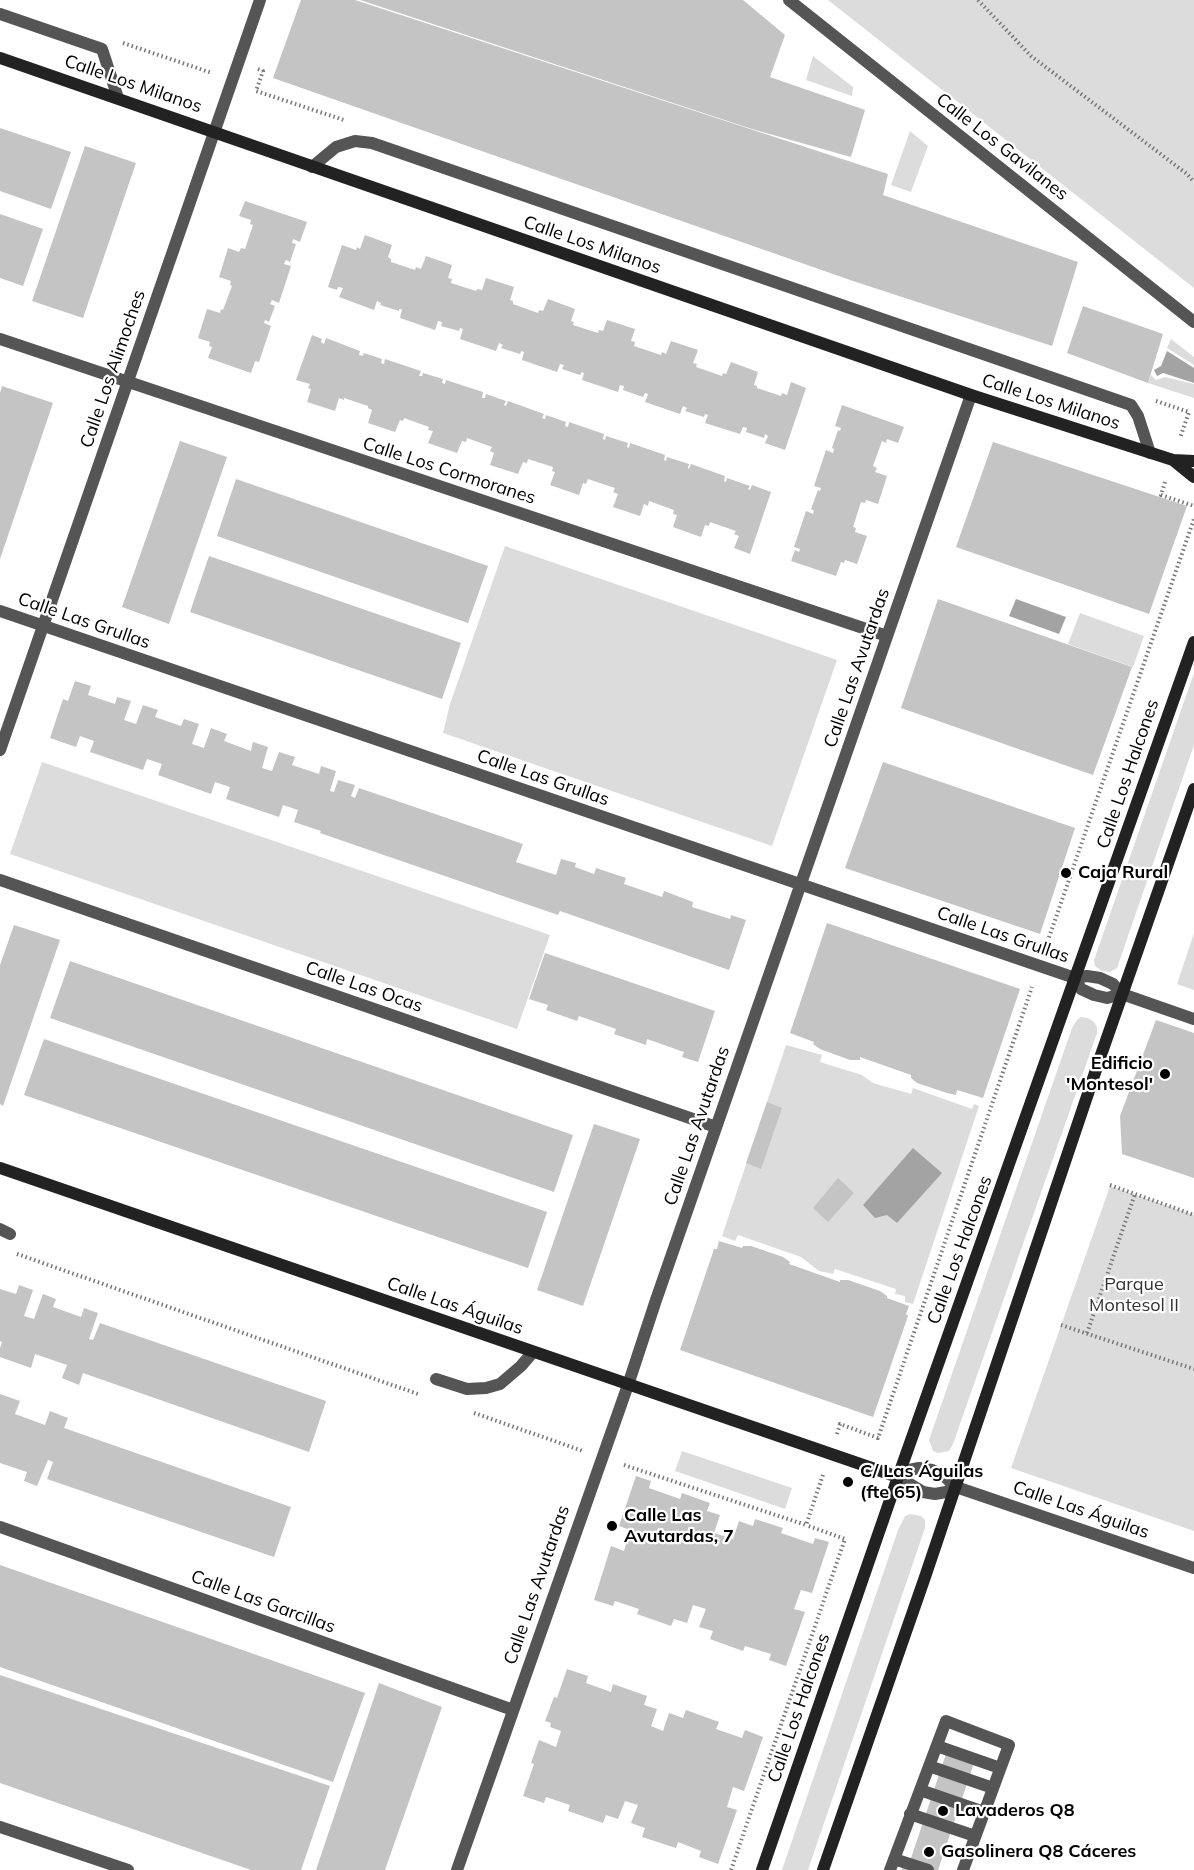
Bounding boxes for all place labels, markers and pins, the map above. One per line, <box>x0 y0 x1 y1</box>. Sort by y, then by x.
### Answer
place label: Caja Rural <box>1078 862 1168 884</box>
marker: Caja Rural <box>1059 866 1073 880</box>
place label: Edificio 'Montesol' <box>1066 1053 1153 1096</box>
marker: Edificio 'Montesol' <box>1158 1067 1172 1081</box>
place label: C/ Las Águilas (fte 65) <box>860 1461 983 1504</box>
marker: C/ Las Águilas (fte 65) <box>841 1475 855 1489</box>
place label: Calle Las Avutardas, 7 <box>624 1505 734 1547</box>
marker: Calle Las Avutardas, 7 <box>605 1519 619 1533</box>
place label: Lavaderos Q8 <box>955 1800 1074 1822</box>
marker: Lavaderos Q8 <box>936 1804 950 1818</box>
place label: Gasolinera Q8 Cáceres <box>941 1841 1136 1863</box>
marker: Gasolinera Q8 Cáceres <box>922 1845 936 1859</box>

